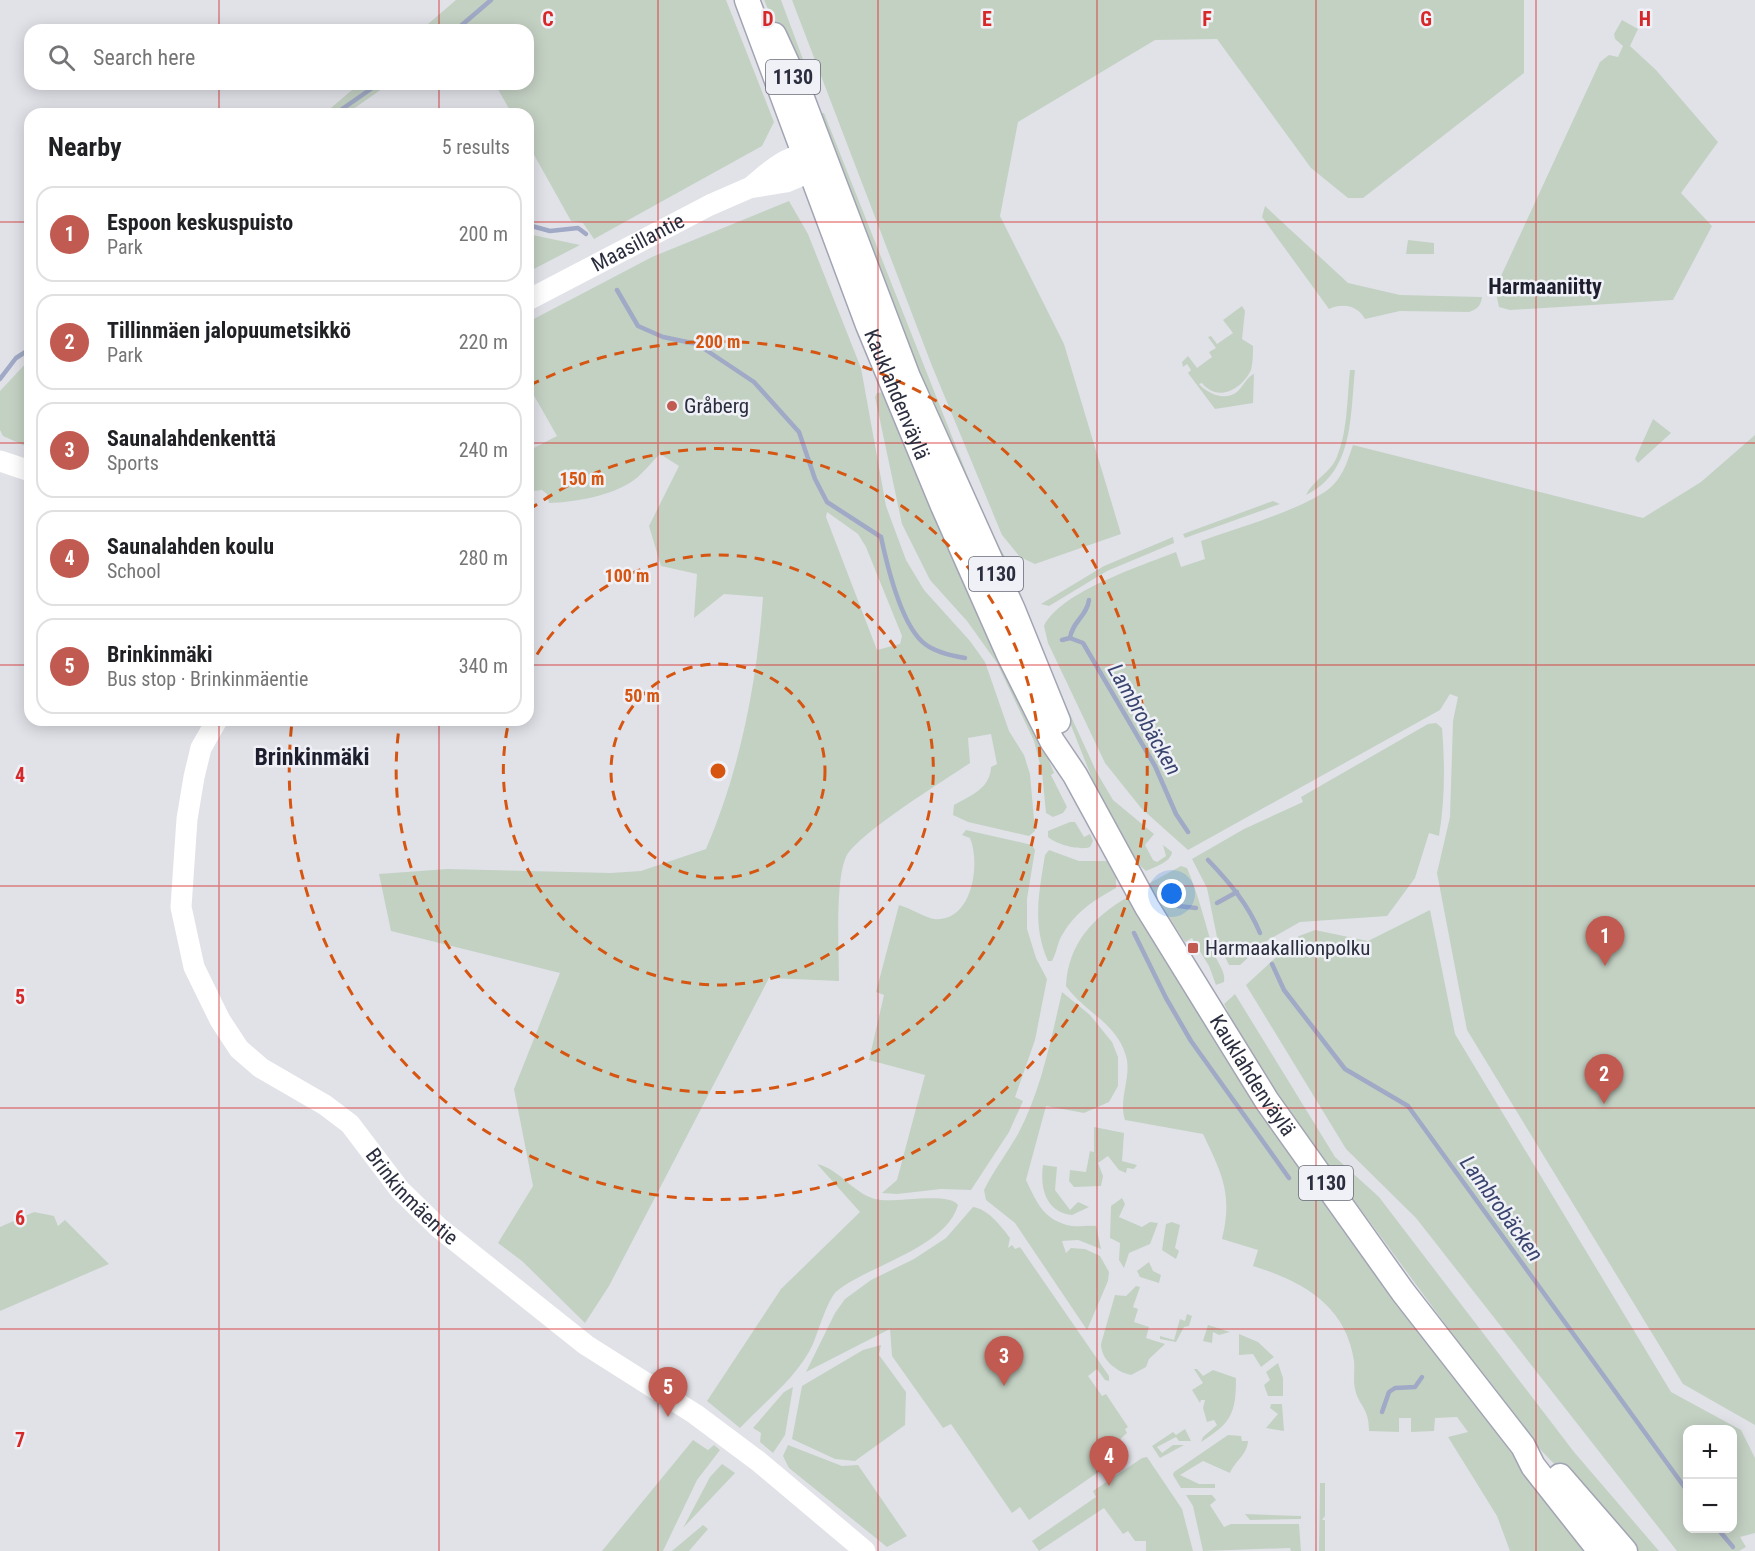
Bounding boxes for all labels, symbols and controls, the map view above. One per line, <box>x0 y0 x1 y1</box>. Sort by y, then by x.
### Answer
text: C <box>542 7 554 31</box>
text: D <box>762 7 774 31</box>
text: E <box>982 7 992 31</box>
text: F <box>1202 7 1212 31</box>
text: G <box>1420 7 1432 31</box>
text: H <box>1639 7 1651 31</box>
search box <box>24 24 534 90</box>
icon: search <box>45 41 78 74</box>
text: Search here <box>93 45 195 70</box>
road number: 1130 <box>766 60 820 94</box>
text: Nearby <box>48 132 122 162</box>
text: 5 results <box>442 135 510 159</box>
street label: Maasillantie <box>588 208 688 277</box>
text: Espoon keskuspuisto <box>107 210 293 235</box>
text: 1 <box>64 222 75 246</box>
text: 200 m <box>459 222 508 246</box>
text: Park <box>107 235 143 259</box>
district label: Harmaaniitty <box>1488 274 1602 299</box>
text: Tillinmäen jalopuumetsikkö <box>107 318 351 343</box>
street label: Kauklahdenväylä <box>859 326 934 463</box>
text: 2 <box>64 330 75 354</box>
text: 220 m <box>459 330 508 354</box>
text: 200 m <box>696 331 740 352</box>
text: Park <box>107 343 143 367</box>
place label: Gråberg <box>684 394 749 418</box>
marker: Gråberg <box>665 399 679 413</box>
text: Saunalahdenkenttä <box>107 426 276 451</box>
text: 3 <box>64 438 75 462</box>
text: 240 m <box>459 438 508 462</box>
text: Sports <box>107 451 159 475</box>
text: 150 m <box>560 468 604 489</box>
text: Saunalahden koulu <box>107 534 274 559</box>
text: 4 <box>64 546 75 570</box>
text: 280 m <box>459 546 508 570</box>
road number: 1130 <box>969 557 1023 591</box>
text: School <box>107 559 161 583</box>
text: 100 m <box>605 565 649 586</box>
text: Brinkinmäki <box>107 642 213 667</box>
text: 5 <box>64 654 75 678</box>
text: 340 m <box>459 654 508 678</box>
water label: Lambrobäcken <box>1103 659 1186 779</box>
text: Bus stop · Brinkinmäentie <box>107 667 308 691</box>
text: 50 m <box>624 685 660 706</box>
district label: Brinkinmäki <box>254 743 370 771</box>
centre of rings <box>708 761 728 781</box>
text: 4 <box>15 763 25 787</box>
your location <box>1157 879 1186 908</box>
pin: 1 <box>1586 916 1624 966</box>
place label: Harmaakallionpolku <box>1205 936 1370 960</box>
marker: Harmaakallionpolku <box>1186 941 1200 955</box>
text: 5 <box>15 985 25 1009</box>
street label: Kauklahdenväylä <box>1205 1011 1300 1141</box>
pin: 2 <box>1584 1054 1624 1104</box>
street label: Brinkinmäentie <box>361 1144 463 1250</box>
water label: Lambrobäcken <box>1455 1151 1548 1266</box>
road number: 1130 <box>1299 1166 1353 1200</box>
text: 6 <box>15 1206 25 1230</box>
pin: 3 <box>984 1336 1024 1386</box>
pin: 5 <box>648 1368 688 1417</box>
map controls <box>1683 1425 1737 1533</box>
button: + <box>1683 1425 1737 1479</box>
text: 7 <box>15 1428 25 1452</box>
pin: 4 <box>1090 1436 1128 1486</box>
button: − <box>1683 1479 1737 1533</box>

